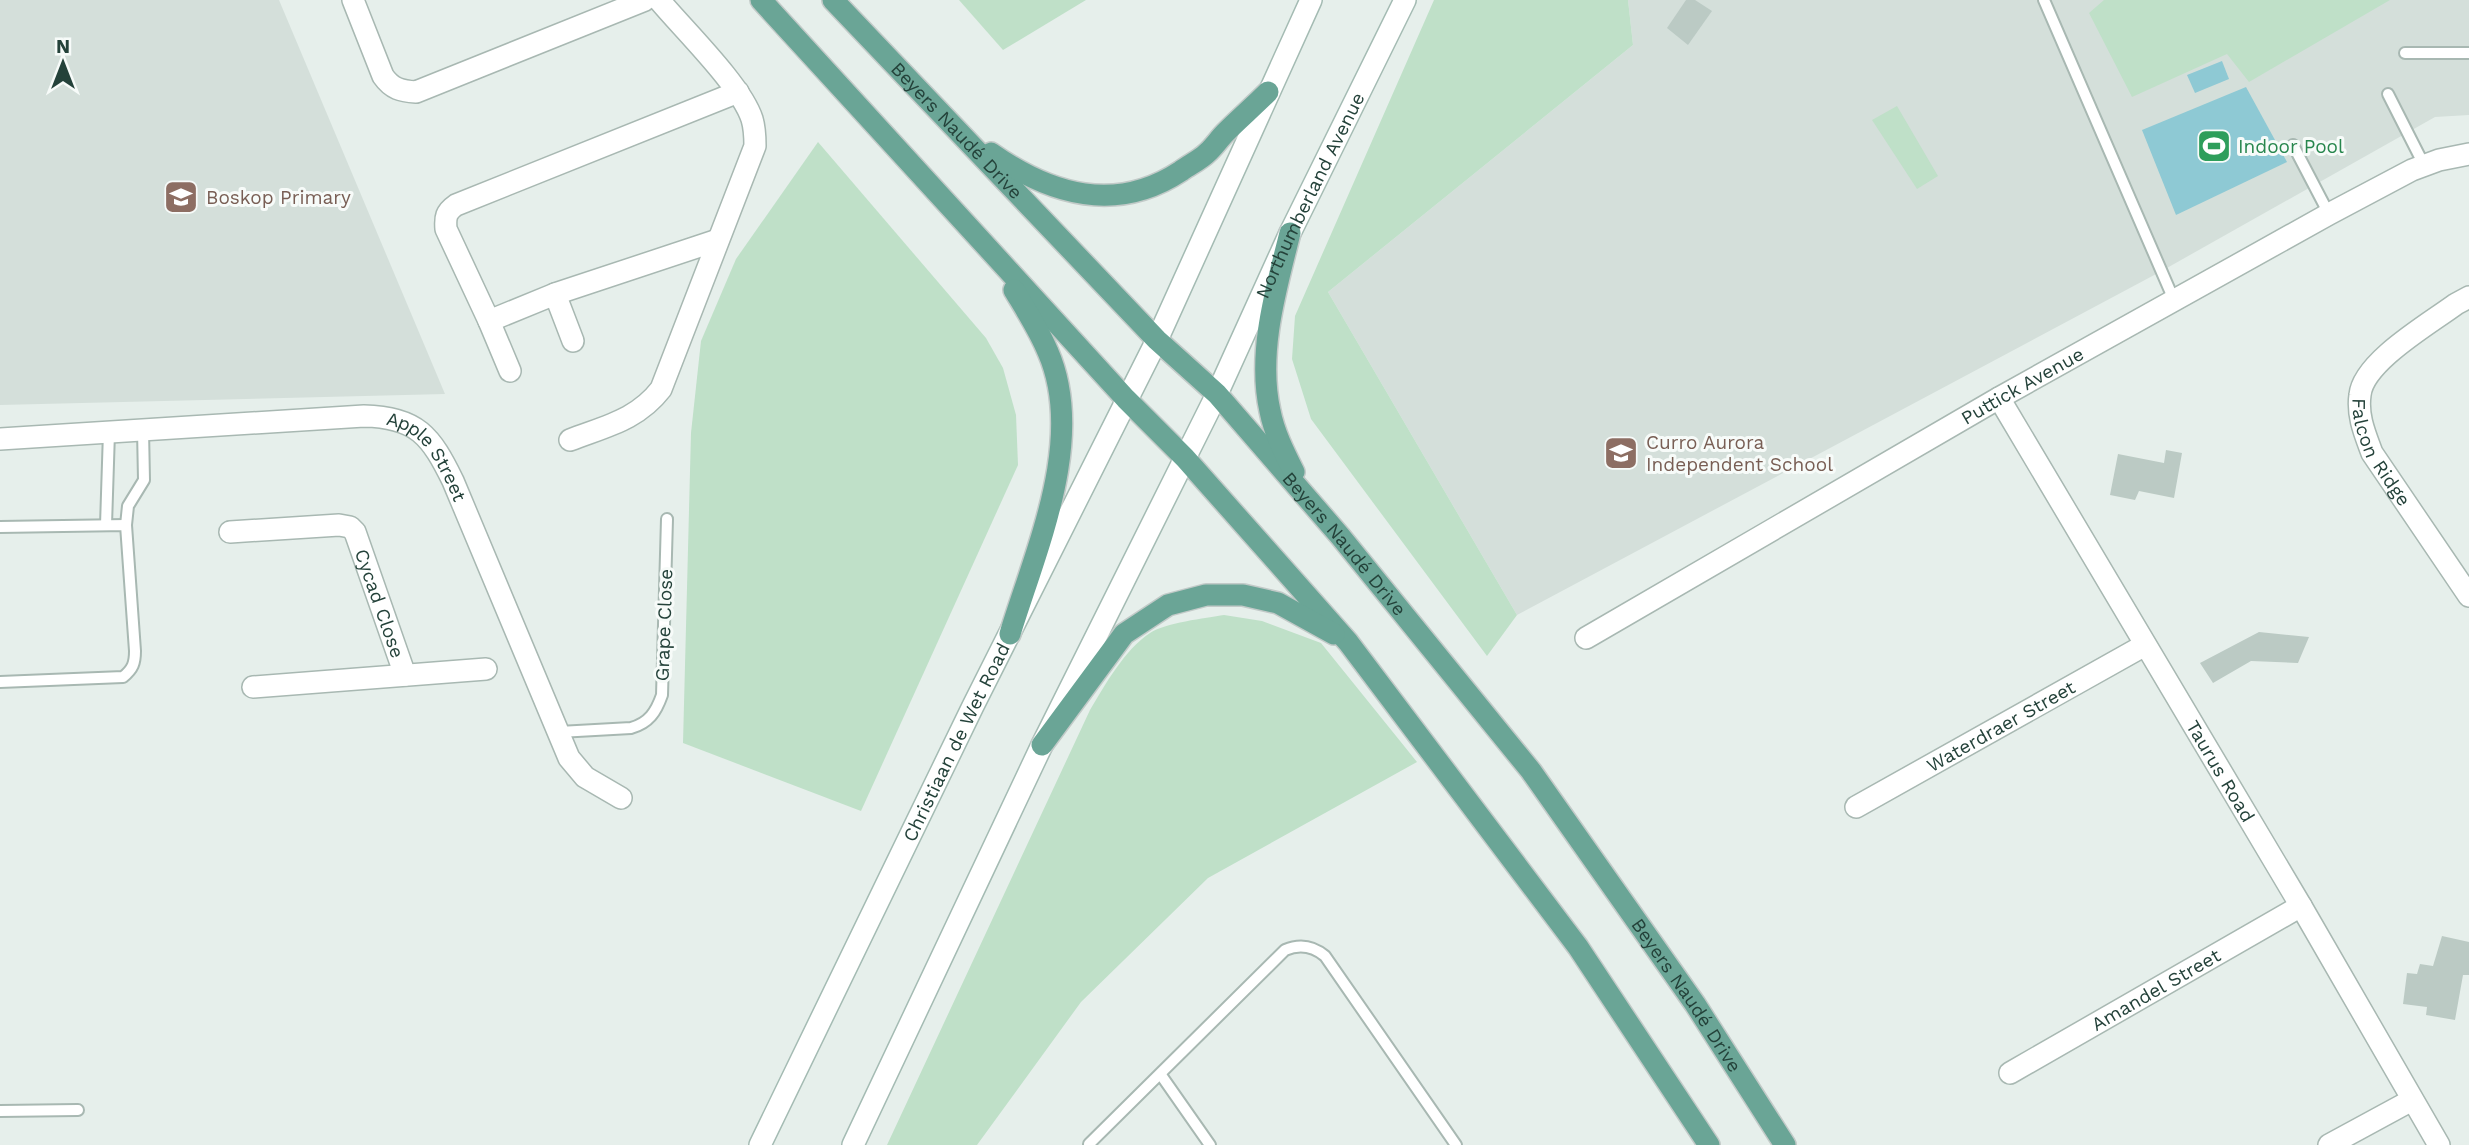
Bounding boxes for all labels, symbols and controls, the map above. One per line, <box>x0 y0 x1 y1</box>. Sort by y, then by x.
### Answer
north arrow <box>28 28 98 98</box>
text: N <box>56 35 70 58</box>
street label: Beyers Naudé Drive <box>887 57 1028 204</box>
street label: Northumberland Avenue <box>1250 88 1369 302</box>
sports icon: Indoor Pool <box>2195 127 2233 165</box>
place label: Indoor Pool <box>2238 135 2344 158</box>
school or university icon: Boskop Primary <box>162 178 200 216</box>
place label: Boskop Primary <box>206 186 351 209</box>
street label: Puttick Avenue <box>1957 342 2087 429</box>
street label: Falcon Ridge <box>2348 398 2416 510</box>
street label: Apple Street <box>384 407 472 505</box>
place label: Curro Aurora Independent School <box>1646 431 1833 476</box>
school or university icon: Curro Aurora Independent School <box>1602 434 1640 472</box>
street label: Beyers Naudé Drive <box>1278 467 1411 620</box>
street label: Cycad Close <box>350 546 410 661</box>
street label: Grape Close <box>651 568 677 682</box>
street label: Christiaan de Wet Road <box>898 639 1014 845</box>
street label: Waterdraer Street <box>1923 675 2079 777</box>
street label: Taurus Road <box>2182 716 2260 826</box>
street label: Beyers Naudé Drive <box>1627 914 1747 1076</box>
street label: Amandel Street <box>2087 943 2224 1035</box>

